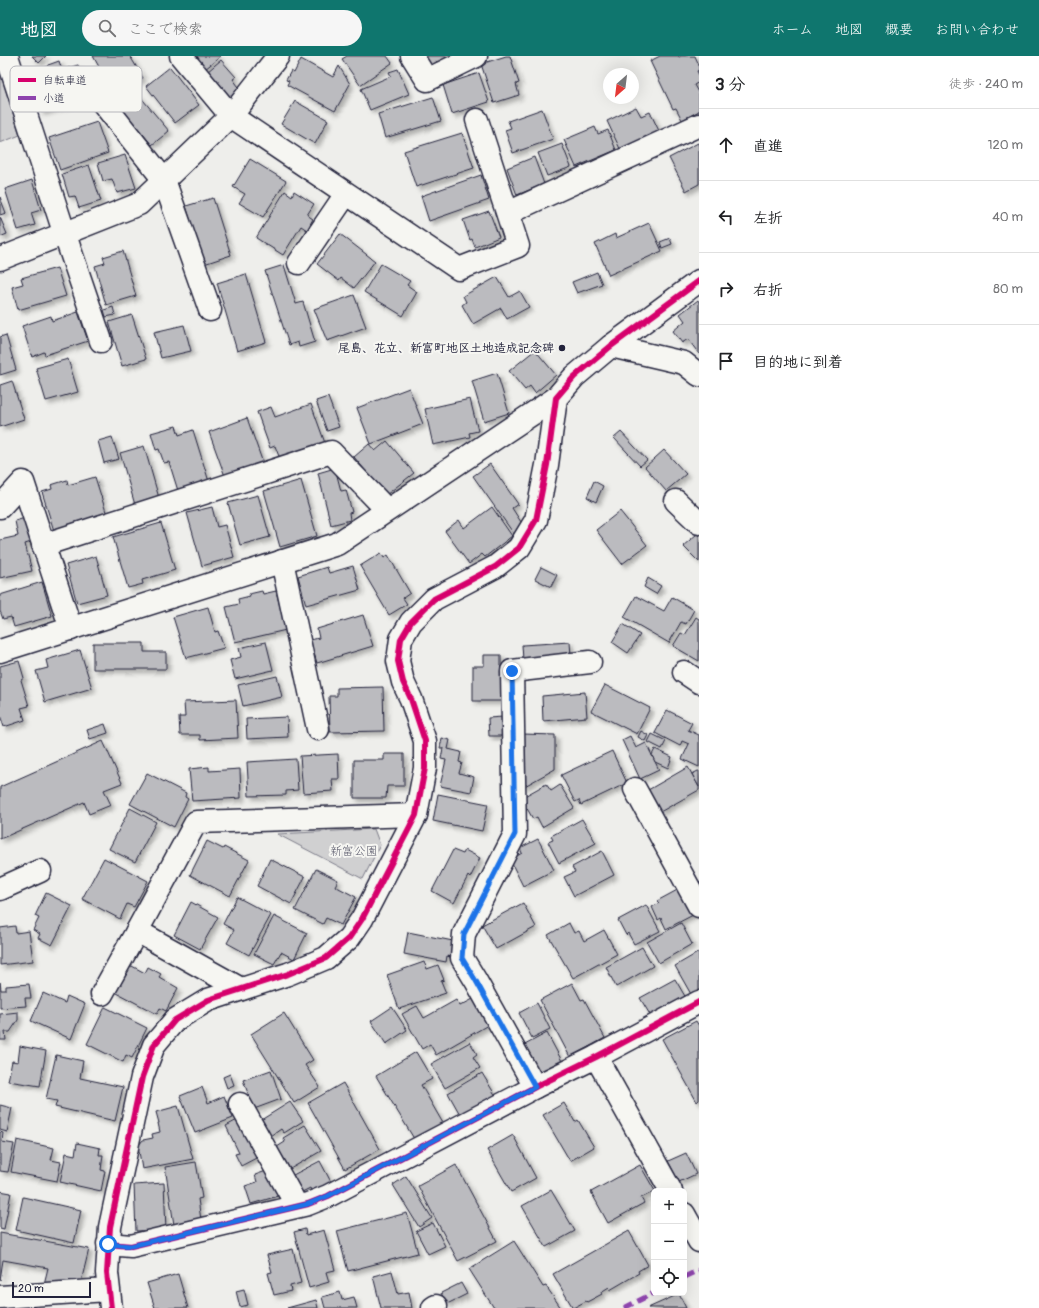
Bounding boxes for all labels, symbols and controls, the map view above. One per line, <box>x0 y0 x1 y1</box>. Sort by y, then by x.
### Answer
search box <box>82 10 362 46</box>
icon: search <box>96 17 118 39</box>
text: 地図 <box>20 18 58 42</box>
text: ここで検索 <box>128 20 203 39</box>
text: ホーム <box>772 21 813 38</box>
text: 地図 <box>835 21 863 38</box>
text: 概要 <box>885 21 913 38</box>
text: お問い合わせ <box>935 21 1019 38</box>
legend <box>10 66 142 112</box>
north arrow <box>603 68 639 104</box>
text: 自転車道 <box>43 74 87 87</box>
text: 3 分 <box>715 74 745 95</box>
text: 徒歩 · 240 m <box>949 76 1023 92</box>
text: 小道 <box>43 92 65 105</box>
icon: ahead <box>715 134 737 156</box>
text: 直進 <box>753 137 783 156</box>
text: 120 m <box>987 137 1023 153</box>
icon: left <box>715 206 737 228</box>
text: 左折 <box>753 209 783 228</box>
text: 40 m <box>992 209 1023 225</box>
icon: right <box>715 278 737 300</box>
text: 右折 <box>753 281 783 300</box>
text: 80 m <box>993 281 1023 297</box>
place label: 尾島、花立、新富町地区土地造成記念碑 <box>338 341 554 356</box>
marker: 尾島、花立、新富町地区土地造成記念碑 <box>557 343 567 353</box>
icon: arrive <box>715 350 737 372</box>
text: 目的地に到着 <box>753 353 843 372</box>
route end <box>503 662 521 680</box>
park label: 新富公園 <box>330 844 378 859</box>
map controls <box>651 1188 687 1296</box>
button: + <box>651 1188 687 1224</box>
button: − <box>651 1224 687 1260</box>
route start <box>99 1235 117 1253</box>
button: locate <box>651 1260 687 1296</box>
scale bar <box>12 1280 91 1299</box>
text: 20 m <box>18 1282 44 1295</box>

